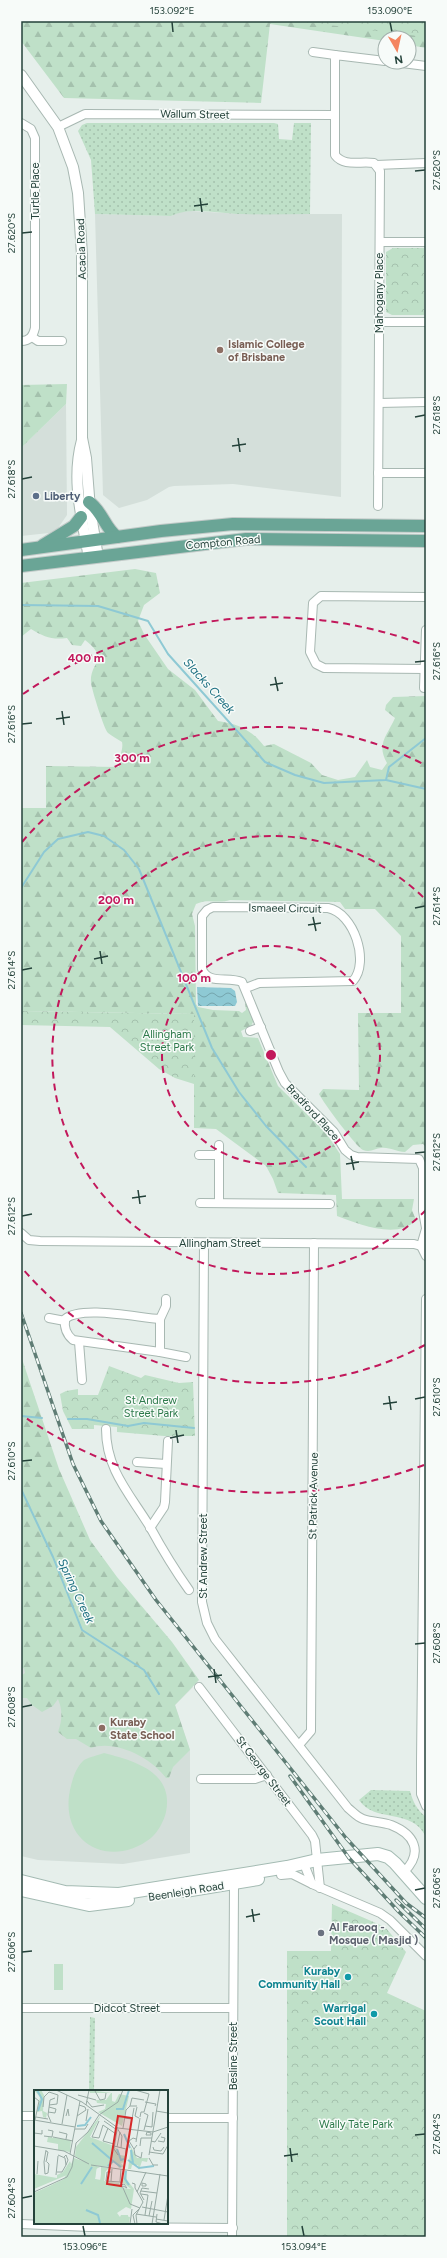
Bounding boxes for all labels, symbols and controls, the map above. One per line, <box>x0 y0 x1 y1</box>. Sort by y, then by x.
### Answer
text: 153.092°E <box>150 4 194 17</box>
text: 153.090°E <box>367 4 413 17</box>
north arrow <box>377 30 417 70</box>
text: N <box>393 52 404 66</box>
street label: Wallum Street <box>160 107 230 122</box>
text: 27.620°S <box>430 150 443 190</box>
street label: Turtle Place <box>29 162 42 220</box>
text: 27.620°S <box>5 213 18 253</box>
street label: Acacia Road <box>74 218 89 280</box>
street label: Mahogany Place <box>373 253 386 333</box>
place label: Islamic College of Brisbane <box>228 338 305 364</box>
marker: Islamic College of Brisbane <box>215 345 225 355</box>
text: 27.618°S <box>430 396 443 434</box>
text: 27.618°S <box>5 460 18 498</box>
place label: Liberty <box>44 490 81 503</box>
marker: Liberty <box>31 491 41 501</box>
street label: Compton Road <box>185 533 261 552</box>
text: 27.616°S <box>430 642 443 680</box>
text: 400 m <box>68 651 104 665</box>
water label: Slacks Creek <box>180 655 238 717</box>
text: 27.616°S <box>5 705 18 743</box>
text: 300 m <box>114 751 150 765</box>
text: 27.614°S <box>430 887 443 925</box>
text: 200 m <box>98 893 134 907</box>
street label: Ismaeel Circuit <box>248 901 322 916</box>
text: 27.614°S <box>5 951 18 989</box>
text: 100 m <box>177 971 211 985</box>
park label: Allingham Street Park <box>140 1028 195 1054</box>
centre of rings <box>264 1048 278 1062</box>
street label: Bradford Place <box>283 1082 342 1143</box>
text: 27.612°S <box>430 1133 443 1171</box>
text: 27.612°S <box>5 1197 18 1235</box>
street label: Allingham Street <box>179 1237 261 1250</box>
text: 27.610°S <box>430 1377 443 1417</box>
park label: St Andrew Street Park <box>124 1394 179 1420</box>
text: 27.610°S <box>5 1441 18 1481</box>
street label: St Patrick Avenue <box>306 1452 321 1540</box>
street label: St Andrew Street <box>197 1513 210 1599</box>
water label: Spring Creek <box>55 1556 98 1627</box>
text: 27.608°S <box>430 1622 443 1664</box>
text: 27.608°S <box>5 1686 18 1728</box>
place label: Kuraby State School <box>110 1716 175 1742</box>
marker: Kuraby State School <box>97 1723 107 1733</box>
street label: St George Street <box>233 1734 294 1809</box>
text: 27.606°S <box>430 1868 443 1908</box>
street label: Beenleigh Road <box>147 1879 225 1904</box>
place label: Al Farooq - Mosque ( Masjid ) <box>329 1921 418 1947</box>
marker: Al Farooq - Mosque ( Masjid ) <box>316 1928 326 1938</box>
text: 27.606°S <box>5 1932 18 1972</box>
place label: Kuraby Community Hall <box>258 1965 341 1991</box>
marker: Kuraby Community Hall <box>343 1972 353 1982</box>
street label: Didcot Street <box>94 2002 160 2015</box>
place label: Warrigal Scout Hall <box>314 2002 366 2028</box>
marker: Warrigal Scout Hall <box>369 2009 379 2019</box>
street label: Besline Street <box>227 2022 240 2090</box>
inset map <box>34 2090 168 2224</box>
text: 27.604°S <box>430 2113 443 2155</box>
park label: Wally Tate Park <box>319 2118 394 2131</box>
text: 27.604°S <box>5 2177 18 2219</box>
text: 153.096°E <box>63 2240 107 2253</box>
text: 153.094°E <box>281 2240 327 2253</box>

